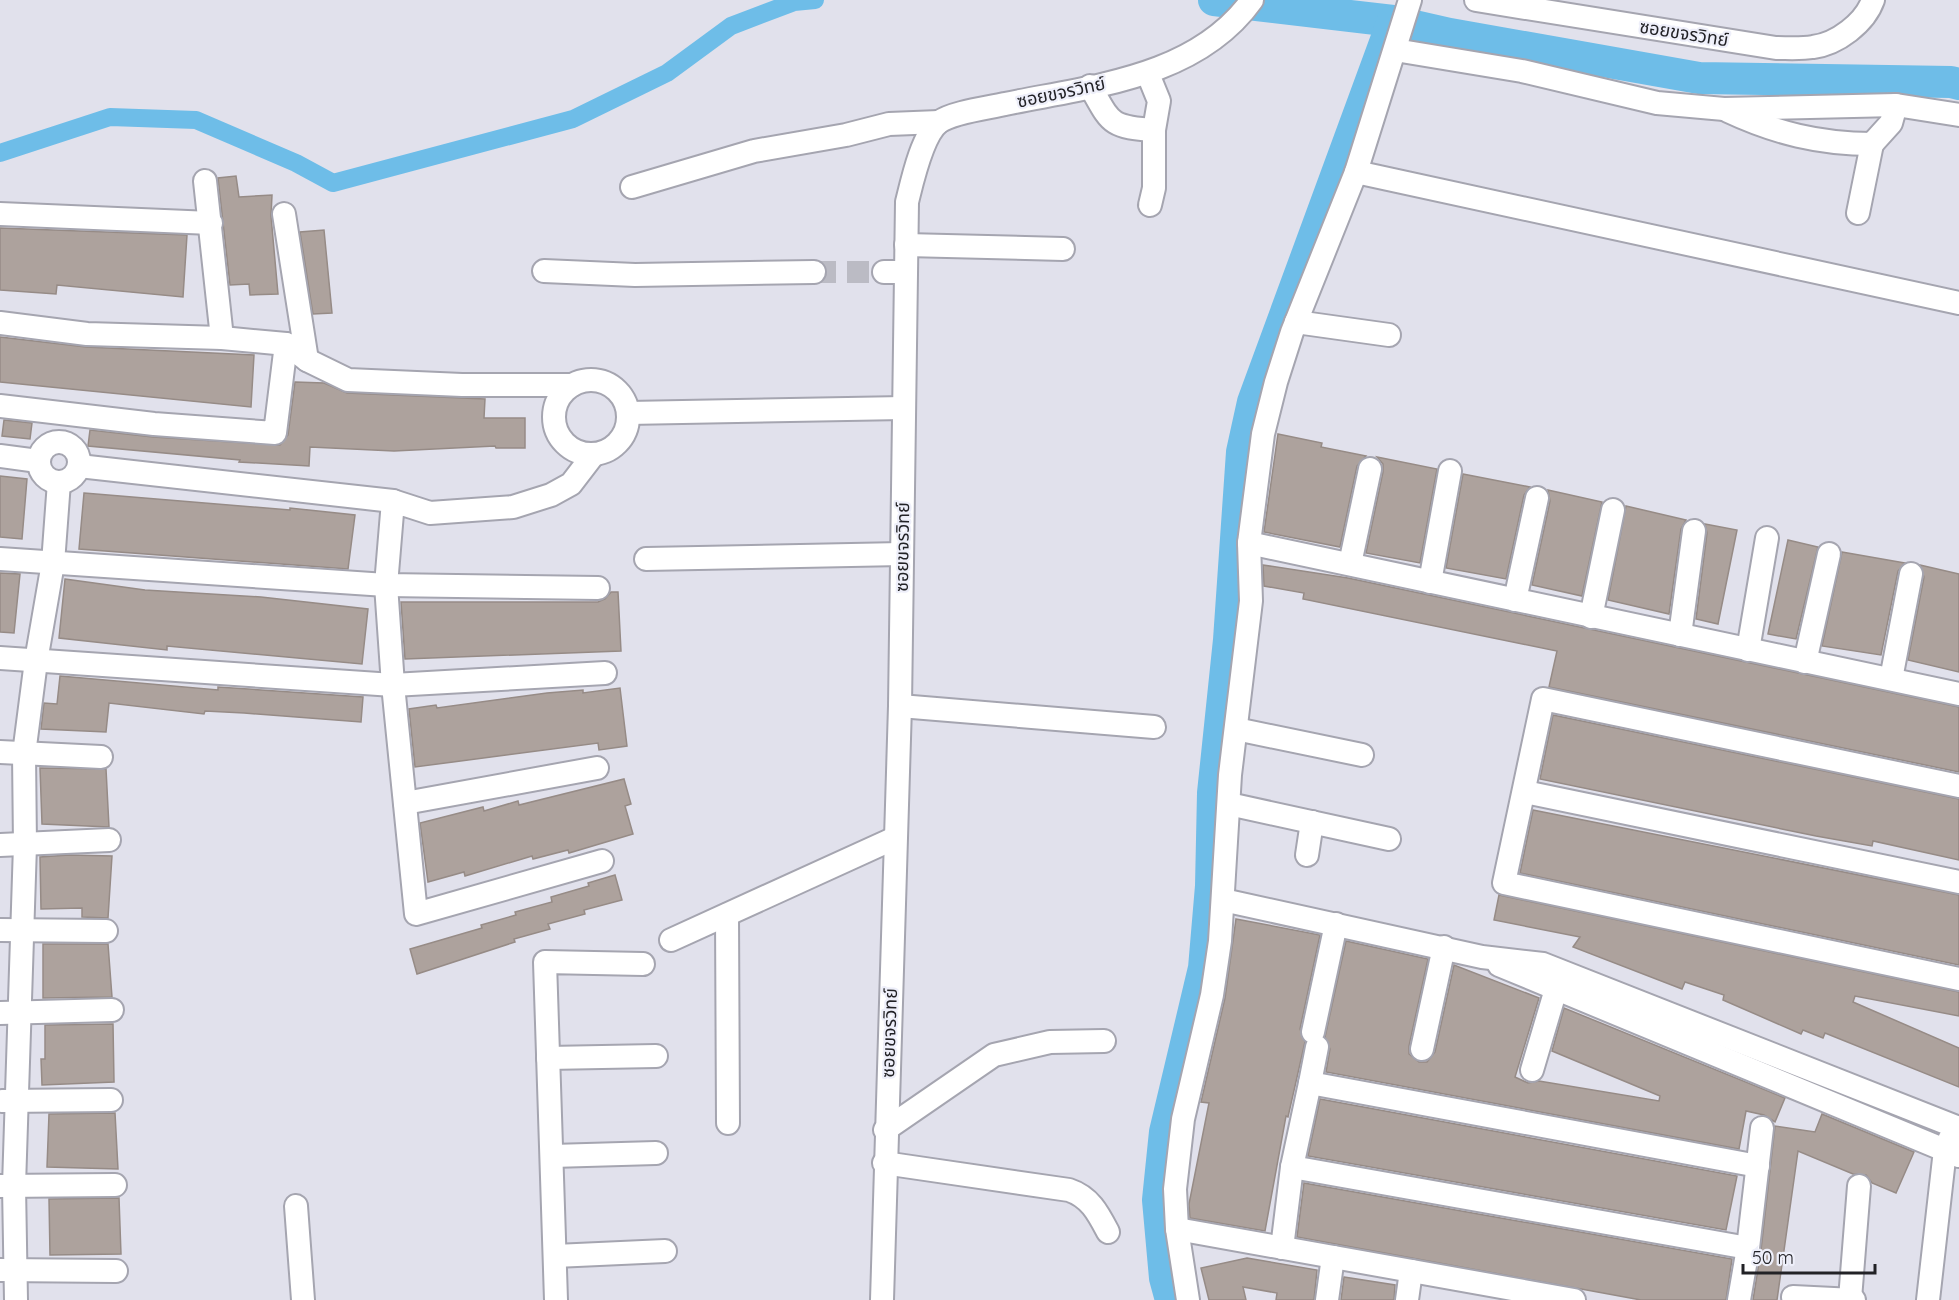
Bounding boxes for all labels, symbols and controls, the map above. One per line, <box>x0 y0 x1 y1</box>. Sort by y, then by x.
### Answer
street label: ซอยขจรวิทย์ <box>1638 15 1730 51</box>
street label: ซอยขจรวิทย์ <box>1015 71 1107 113</box>
street label: ซอยขจรวิทย์ <box>890 502 914 592</box>
street label: ซอยขจรวิทย์ <box>876 988 902 1078</box>
scale bar <box>1743 1237 1875 1275</box>
text: 50 m <box>1752 1246 1794 1269</box>

